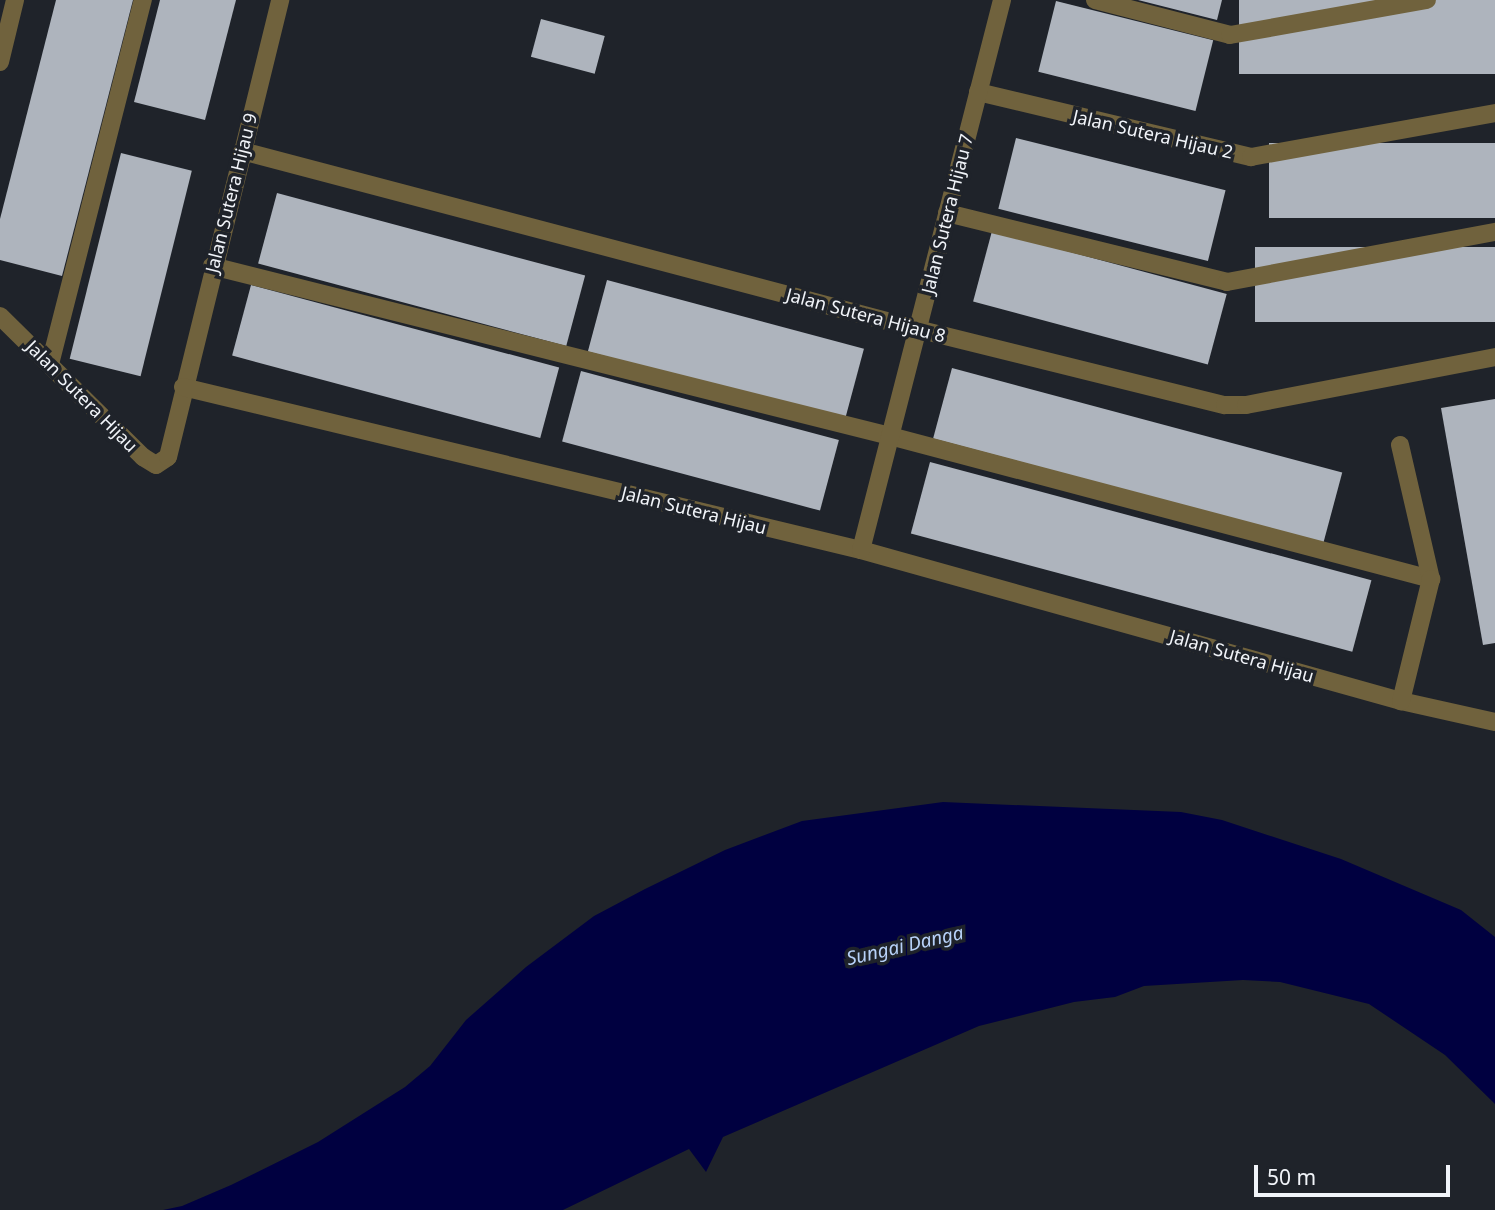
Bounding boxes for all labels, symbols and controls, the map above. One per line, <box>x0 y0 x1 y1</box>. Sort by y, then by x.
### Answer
street label: Jalan Sutera Hijau 2 <box>1071 105 1235 163</box>
street label: Jalan Sutera Hijau 9 <box>201 111 261 275</box>
street label: Jalan Sutera Hijau 7 <box>917 132 977 296</box>
street label: Jalan Sutera Hijau 8 <box>784 283 948 347</box>
street label: Jalan Sutera Hijau <box>22 336 142 456</box>
street label: Jalan Sutera Hijau <box>619 482 769 538</box>
street label: Jalan Sutera Hijau <box>1167 625 1317 687</box>
water label: Sungai Danga <box>844 921 966 971</box>
scale bar <box>1257 1150 1453 1194</box>
text: 50 m <box>1267 1163 1316 1191</box>

